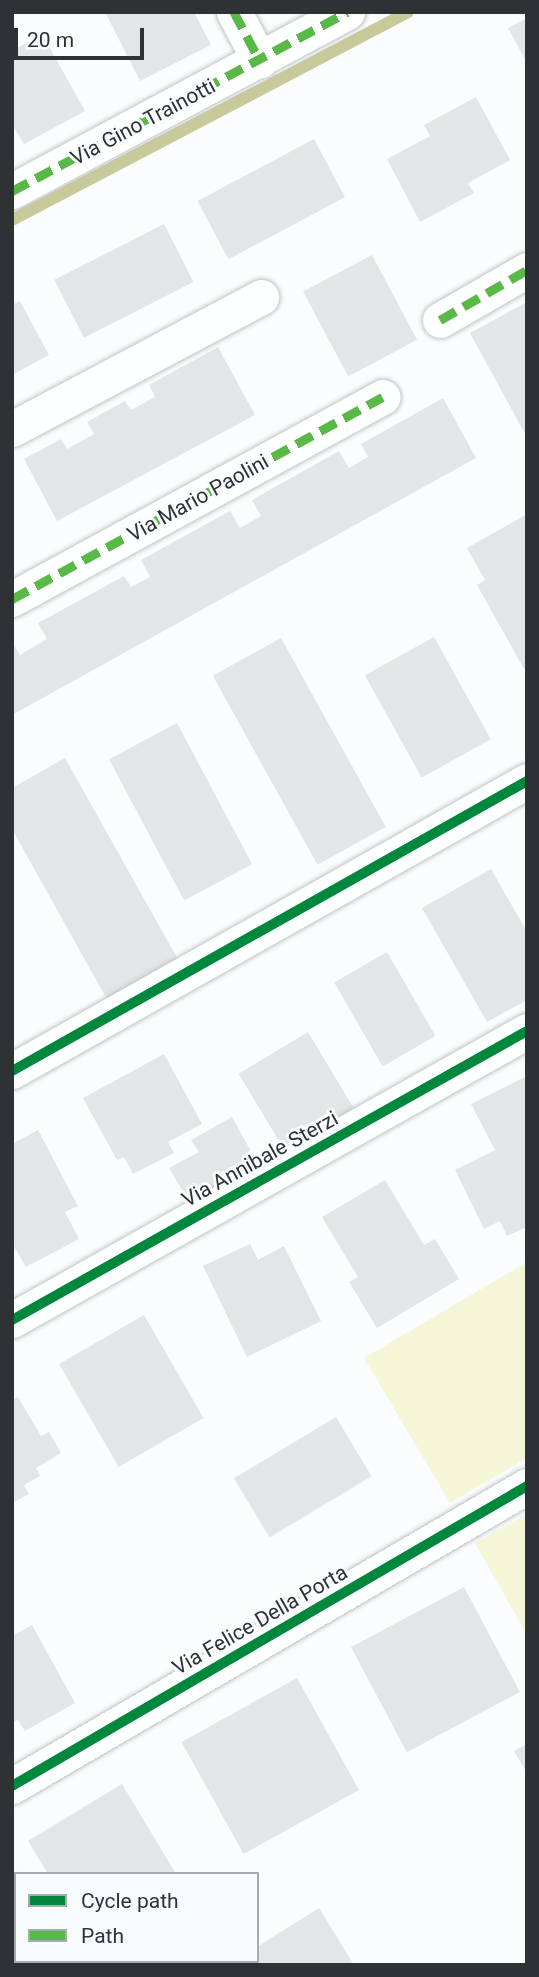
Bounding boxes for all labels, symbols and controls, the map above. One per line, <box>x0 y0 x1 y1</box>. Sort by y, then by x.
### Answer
scale bar <box>18 14 147 58</box>
text: 20 m <box>27 28 74 52</box>
street label: Via Gino Trainotti <box>66 73 220 171</box>
street label: Via Mario Paolini <box>123 449 273 547</box>
street label: Via Annibale Sterzi <box>177 1106 343 1212</box>
street label: Via Felice Della Porta <box>168 1560 352 1680</box>
legend <box>14 1872 259 1963</box>
text: Cycle path <box>81 1889 179 1913</box>
text: Path <box>81 1924 124 1948</box>

